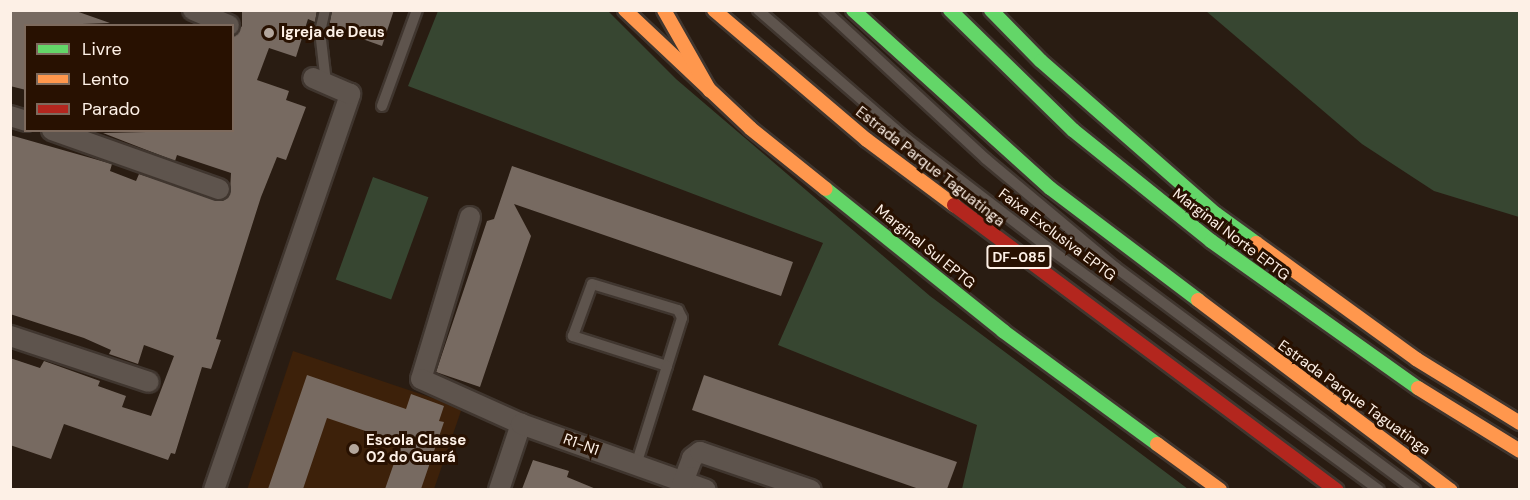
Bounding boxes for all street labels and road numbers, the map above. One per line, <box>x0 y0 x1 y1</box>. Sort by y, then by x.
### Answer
street label: Estrada Parque Taguatinga <box>852 103 1008 231</box>
street label: Faixa Exclusiva EPTG <box>995 185 1119 285</box>
street label: Marginal Norte EPTG <box>1169 185 1293 285</box>
street label: Marginal Sul EPTG <box>871 201 979 293</box>
road number: DF-085 <box>986 246 1052 268</box>
street label: Estrada Parque Taguatinga <box>1274 337 1434 459</box>
street label: R1-N1 <box>561 430 601 460</box>

